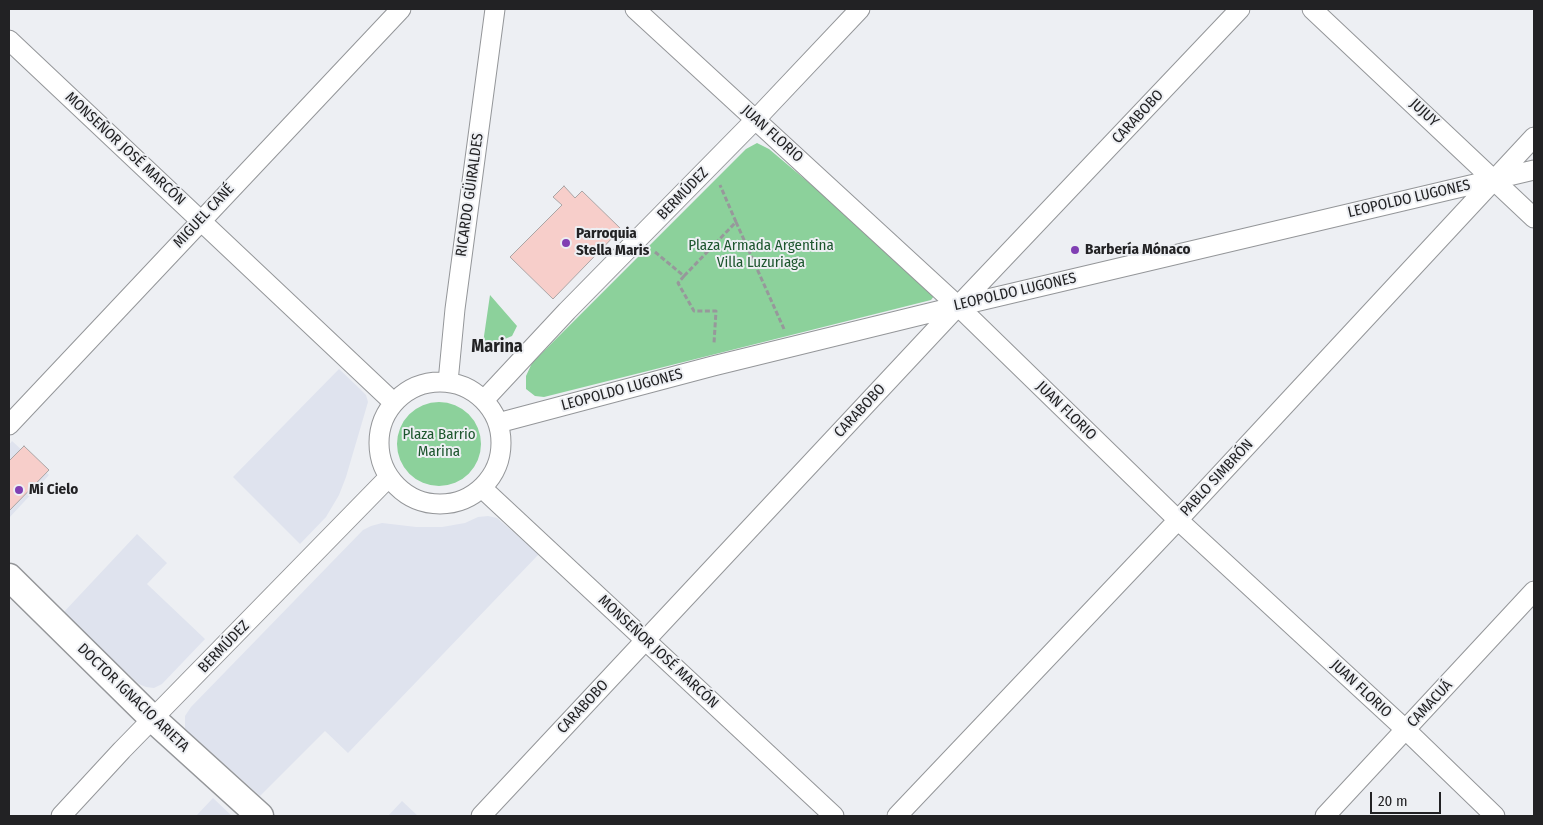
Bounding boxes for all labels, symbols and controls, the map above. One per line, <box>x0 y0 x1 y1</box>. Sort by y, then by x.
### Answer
street label: CARABOBO <box>1109 86 1167 148</box>
street label: MONSEÑOR JOSÉ MARCÓN <box>61 89 189 209</box>
street label: JUJUY <box>1406 95 1442 131</box>
street label: JUAN FLORIO <box>737 102 807 166</box>
street label: RICARDO GÜIRALDES <box>452 132 488 258</box>
street label: BERMÚDEZ <box>654 164 712 224</box>
street label: LEOPOLDO LUGONES <box>1346 176 1472 222</box>
street label: MIGUEL CANÉ <box>170 180 238 252</box>
place label: Parroquia Stella Maris <box>576 225 649 260</box>
marker: Parroquia Stella Maris <box>560 237 572 249</box>
park label: Plaza Armada Argentina Villa Luzuriaga <box>688 237 834 272</box>
place label: Barbería Mónaco <box>1085 241 1190 259</box>
marker: Barbería Mónaco <box>1069 244 1081 256</box>
street label: LEOPOLDO LUGONES <box>952 269 1078 315</box>
district label: Marina <box>471 336 523 358</box>
street label: LEOPOLDO LUGONES <box>559 365 685 415</box>
street label: JUAN FLORIO <box>1032 378 1100 444</box>
street label: CARABOBO <box>831 380 889 442</box>
park label: Plaza Barrio Marina <box>402 426 476 461</box>
street label: PABLO SIMBRÓN <box>1177 436 1257 520</box>
place label: Mi Cielo <box>29 481 78 499</box>
marker: Mi Cielo <box>13 484 25 496</box>
street label: MONSEÑOR JOSÉ MARCÓN <box>594 592 722 712</box>
street label: BERMÚDEZ <box>195 617 253 677</box>
street label: DOCTOR IGNACIO ARIETA <box>73 640 193 756</box>
street label: JUAN FLORIO <box>1327 656 1395 722</box>
street label: CARABOBO <box>554 676 612 738</box>
street label: CAMACUÁ <box>1404 677 1456 731</box>
scale bar <box>1373 782 1444 814</box>
text: 20 m <box>1378 792 1408 810</box>

